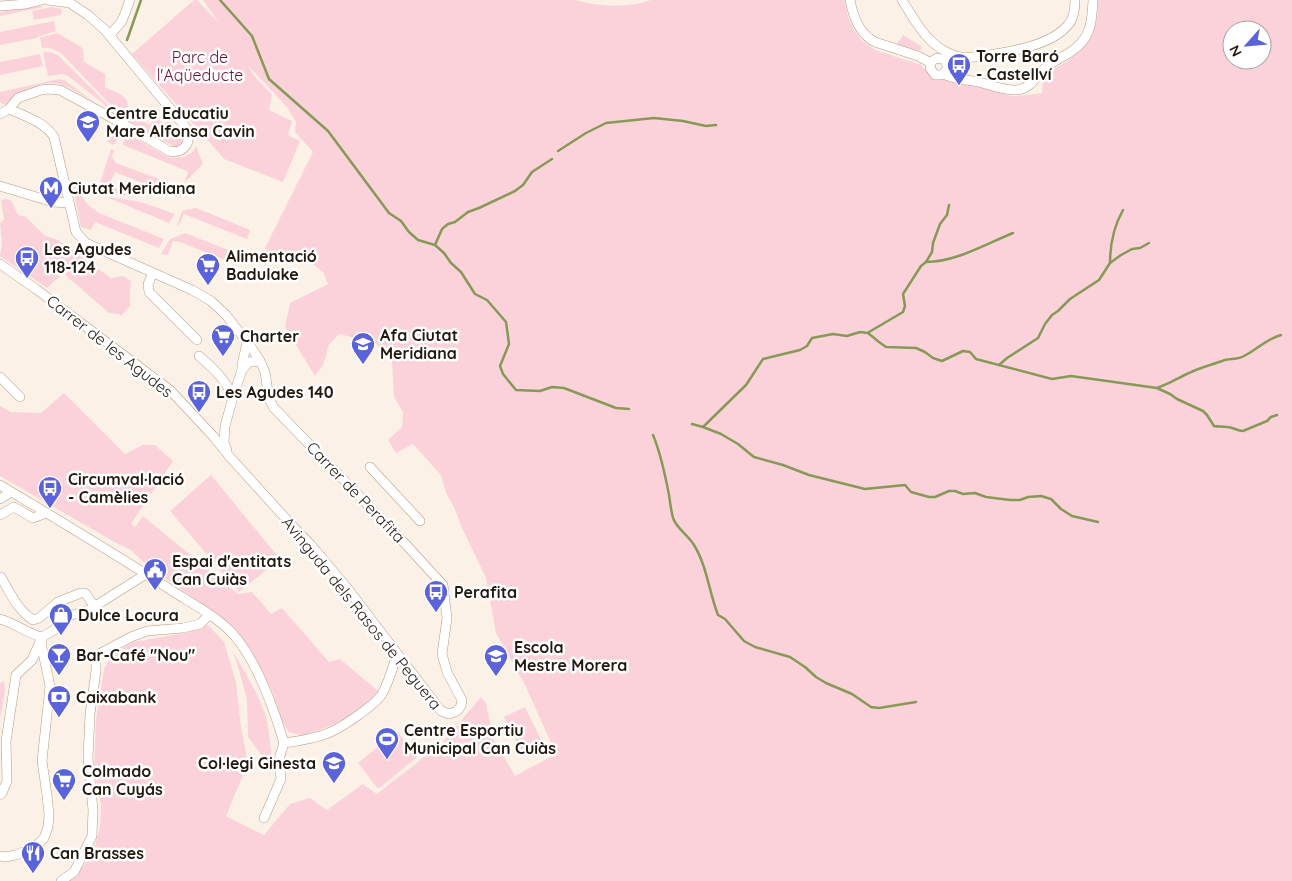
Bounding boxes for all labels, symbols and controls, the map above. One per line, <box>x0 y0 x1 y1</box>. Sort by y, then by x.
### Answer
north arrow <box>1222 20 1272 70</box>
text: N <box>1225 42 1246 60</box>
place label: Torre Baró - Castellví <box>976 46 1059 84</box>
park label: Parc de l'Aqüeducte <box>157 47 243 85</box>
bus stop icon: Torre Baró - Castellví <box>946 52 972 86</box>
place label: Centre Educatiu Mare Alfonsa Cavin <box>106 103 255 141</box>
school or university icon: Centre Educatiu Mare Alfonsa Cavin <box>75 109 101 143</box>
metro station icon: Ciutat Meridiana <box>38 175 64 209</box>
place label: Ciutat Meridiana <box>68 178 196 198</box>
place label: Les Agudes 118-124 <box>44 239 132 277</box>
bus stop icon: Les Agudes 118-124 <box>14 245 40 279</box>
place label: Alimentació Badulake <box>226 246 317 284</box>
supermarket icon: Alimentació Badulake <box>195 252 221 286</box>
street label: Carrer de les Agudes <box>43 290 177 402</box>
supermarket icon: Charter <box>210 323 236 357</box>
place label: Afa Ciutat Meridiana <box>380 325 458 363</box>
place label: Charter <box>240 326 299 346</box>
school or university icon: Afa Ciutat Meridiana <box>350 331 376 365</box>
bus stop icon: Les Agudes 140 <box>186 379 212 413</box>
place label: Les Agudes 140 <box>216 382 334 402</box>
street label: Carrer de Perafita <box>303 437 409 547</box>
place label: Circumval·lació - Camèlies <box>68 469 184 507</box>
bus stop icon: Circumval·lació - Camèlies <box>37 475 63 509</box>
street label: Avinguda dels Rasos de Peguera <box>278 512 446 714</box>
place label: Espai d'entitats Can Cuiàs <box>172 551 291 589</box>
public building icon: Espai d'entitats Can Cuiàs <box>142 557 168 591</box>
bus stop icon: Perafita <box>423 579 449 613</box>
place label: Perafita <box>454 582 517 602</box>
shop icon: Dulce Locura <box>48 602 74 636</box>
place label: Dulce Locura <box>78 605 179 625</box>
place label: Escola Mestre Morera <box>514 637 627 675</box>
bar icon: Bar-Café "Nou" <box>46 642 72 676</box>
school or university icon: Escola Mestre Morera <box>483 643 509 677</box>
place label: Bar-Café "Nou" <box>76 645 195 665</box>
bank icon: Caixabank <box>46 684 72 718</box>
place label: Caixabank <box>76 687 156 707</box>
place label: Centre Esportiu Municipal Can Cuiàs <box>404 720 556 758</box>
sports icon: Centre Esportiu Municipal Can Cuiàs <box>374 726 400 760</box>
school or university icon: Col·legi Ginesta <box>321 750 347 784</box>
place label: Col·legi Ginesta <box>198 753 316 773</box>
place label: Colmado Can Cuyás <box>82 761 163 799</box>
supermarket icon: Colmado Can Cuyás <box>51 767 77 801</box>
restaurant icon: Can Brasses <box>20 840 46 874</box>
place label: Can Brasses <box>50 843 144 863</box>

